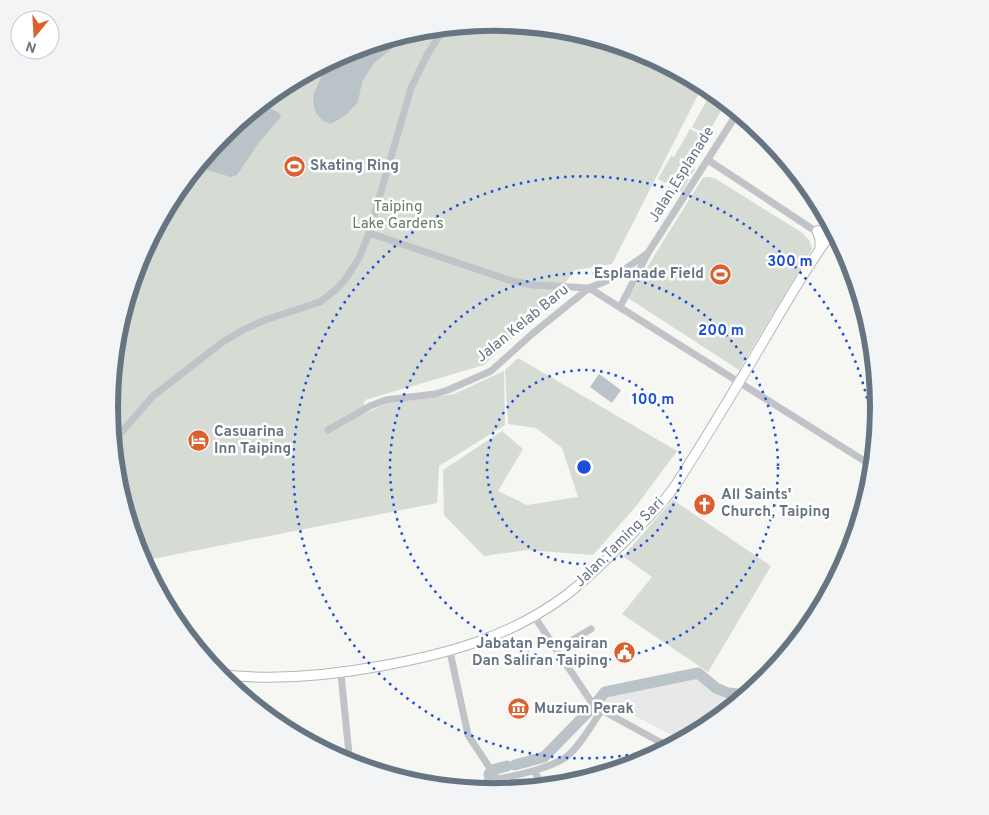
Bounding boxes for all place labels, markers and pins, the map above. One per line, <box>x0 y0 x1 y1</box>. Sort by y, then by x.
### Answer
sports icon: Skating Ring <box>282 154 306 178</box>
place label: Skating Ring <box>310 157 399 176</box>
sports icon: Esplanade Field <box>708 262 732 286</box>
place label: Esplanade Field <box>594 265 704 284</box>
place label: Casuarina Inn Taiping <box>214 423 291 459</box>
hotel icon: Casuarina Inn Taiping <box>186 429 210 453</box>
centre of rings <box>575 458 593 476</box>
place label: All Saints' Church, Taiping <box>721 486 830 522</box>
church icon: All Saints' Church, Taiping <box>693 492 717 516</box>
place label: Jabatan Pengairan Dan Saliran Taiping <box>472 635 608 671</box>
public building icon: Jabatan Pengairan Dan Saliran Taiping <box>612 641 636 665</box>
museum icon: Muzium Perak <box>506 697 530 721</box>
place label: Muzium Perak <box>534 700 634 719</box>

